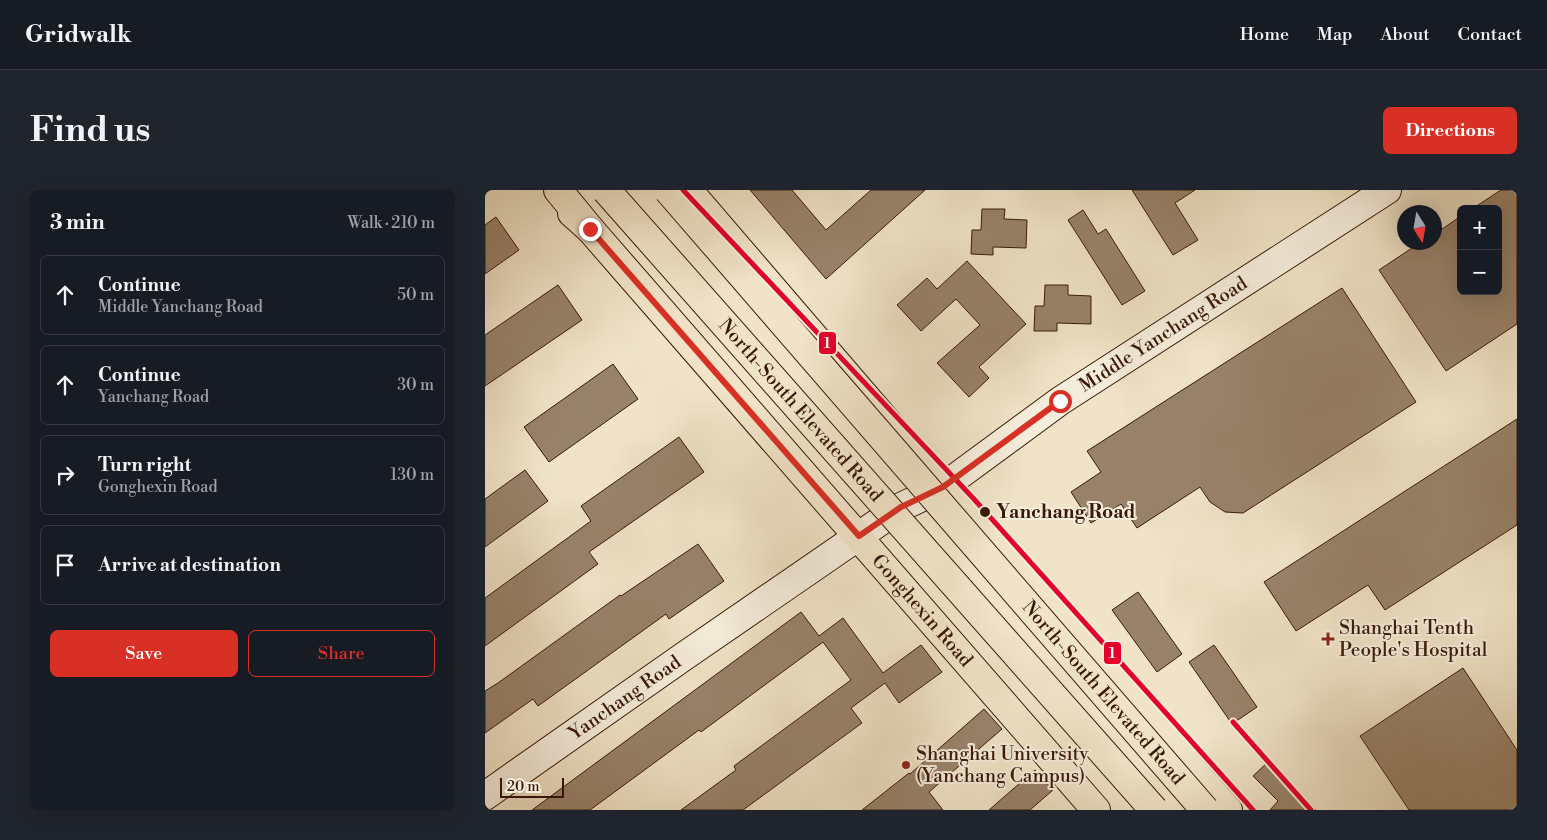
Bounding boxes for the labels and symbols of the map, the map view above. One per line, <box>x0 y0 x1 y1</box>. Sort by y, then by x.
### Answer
north arrow <box>1397 205 1442 250</box>
route end <box>579 218 602 241</box>
street label: Middle Yanchang Road <box>1074 271 1252 398</box>
street label: North-South Elevated Road <box>713 314 888 507</box>
line badge: 1 <box>818 331 837 355</box>
text: 1 <box>824 335 831 353</box>
route start <box>1049 390 1072 413</box>
place label: Yanchang Road <box>996 500 1136 524</box>
marker: Yanchang Road <box>978 505 992 519</box>
street label: Gonghexin Road <box>867 549 978 672</box>
street label: North-South Elevated Road <box>1017 595 1190 790</box>
place label: Shanghai Tenth People's Hospital <box>1339 616 1488 662</box>
marker: Shanghai Tenth People's Hospital <box>1321 632 1335 646</box>
line badge: 1 <box>1103 641 1122 665</box>
text: 1 <box>1109 645 1116 663</box>
street label: Yanchang Road <box>563 650 686 746</box>
place label: Shanghai University (Yanchang Campus) <box>916 742 1089 788</box>
marker: Shanghai University (Yanchang Campus) <box>900 759 912 771</box>
scale bar <box>500 775 564 798</box>

